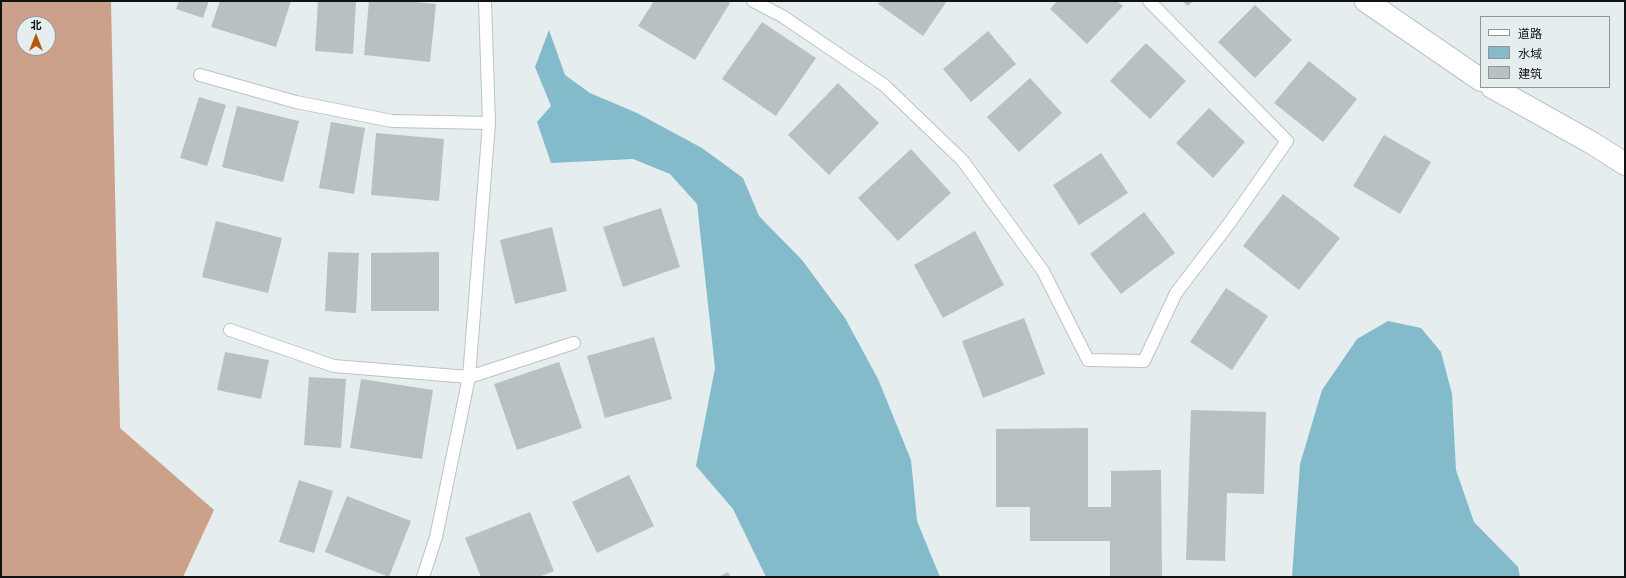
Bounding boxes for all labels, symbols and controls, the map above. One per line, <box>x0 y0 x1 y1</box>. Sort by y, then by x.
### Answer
north arrow <box>16 16 56 56</box>
legend <box>1480 16 1610 88</box>
text: 北 <box>31 18 42 32</box>
text: 道路 <box>1518 26 1542 41</box>
text: 水域 <box>1518 46 1542 61</box>
text: 建筑 <box>1518 66 1542 81</box>

